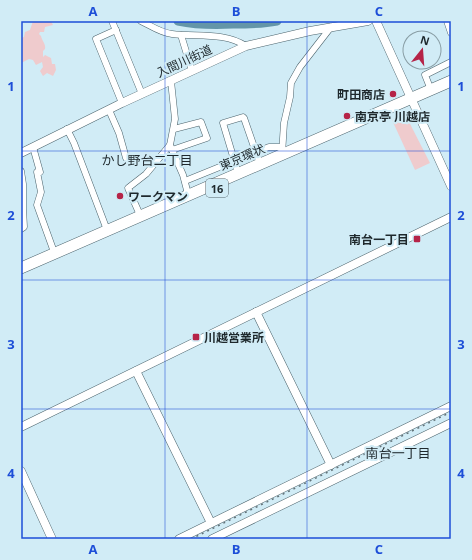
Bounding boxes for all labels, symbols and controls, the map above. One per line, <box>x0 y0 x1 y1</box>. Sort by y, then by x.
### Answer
text: A <box>89 2 98 20</box>
text: B <box>232 2 241 20</box>
text: C <box>375 2 383 20</box>
north arrow <box>402 30 442 70</box>
text: N <box>419 31 432 48</box>
street label: 入間川街道 <box>153 41 215 81</box>
text: 1 <box>7 77 15 95</box>
text: 1 <box>457 77 465 95</box>
place label: 町田商店 <box>337 86 385 103</box>
marker: 町田商店 <box>388 89 398 99</box>
place label: 南京亭 川越店 <box>355 108 430 125</box>
marker: 南京亭 川越店 <box>342 111 352 121</box>
street label: 東京環状 <box>217 140 267 174</box>
district label: かし野台二丁目 <box>101 151 193 169</box>
road number: 16 <box>206 179 228 197</box>
place label: ワークマン <box>128 188 188 205</box>
marker: ワークマン <box>115 191 125 201</box>
text: 2 <box>7 206 15 224</box>
text: 2 <box>457 206 465 224</box>
place label: 南台一丁目 <box>349 231 409 248</box>
marker: 南台一丁目 <box>412 234 422 244</box>
place label: 川越営業所 <box>204 329 264 346</box>
marker: 川越営業所 <box>191 332 201 342</box>
text: 3 <box>7 335 15 353</box>
text: 3 <box>457 335 465 353</box>
district label: 南台一丁目 <box>365 444 431 462</box>
text: 4 <box>7 464 15 482</box>
text: 4 <box>457 464 465 482</box>
text: A <box>89 540 98 558</box>
text: B <box>232 540 241 558</box>
text: C <box>375 540 383 558</box>

